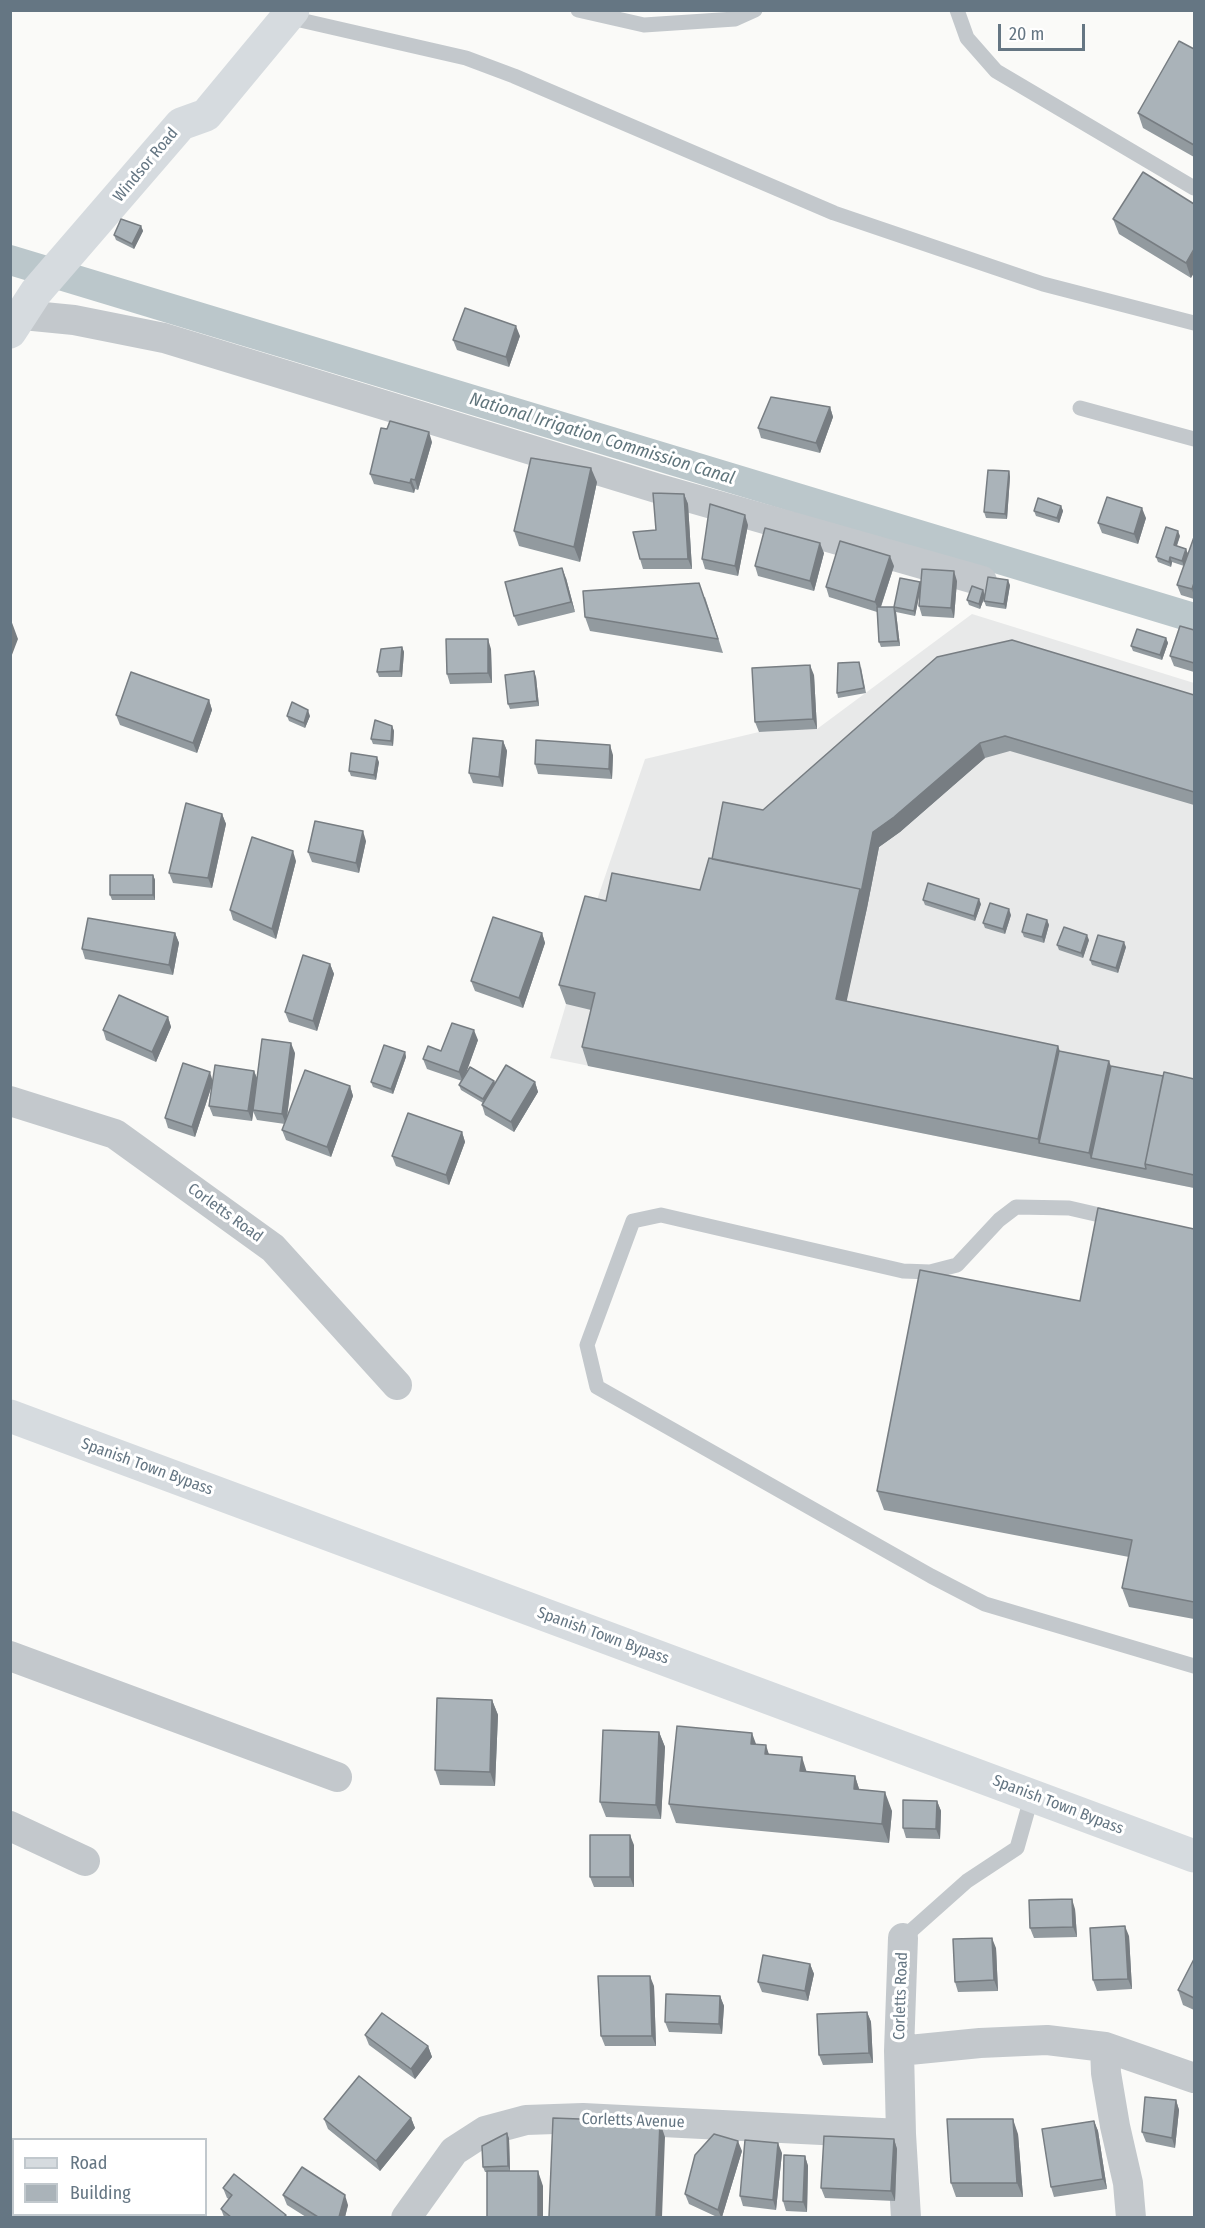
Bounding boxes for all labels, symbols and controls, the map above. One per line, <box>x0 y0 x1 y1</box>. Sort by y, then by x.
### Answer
scale bar <box>1001 12 1088 50</box>
text: 20 m <box>1009 23 1044 45</box>
street label: Windsor Road <box>109 124 183 206</box>
water label: National Irrigation Commission Canal <box>467 388 737 490</box>
street label: Corletts Road <box>184 1179 266 1247</box>
street label: Spanish Town Bypass <box>79 1434 215 1500</box>
street label: Spanish Town Bypass <box>535 1603 671 1669</box>
street label: Spanish Town Bypass <box>990 1771 1126 1839</box>
street label: Corletts Road <box>890 1952 912 2040</box>
street label: Corletts Avenue <box>581 2110 685 2132</box>
legend <box>12 2138 207 2216</box>
text: Road <box>70 2152 107 2174</box>
text: Building <box>70 2182 131 2204</box>

